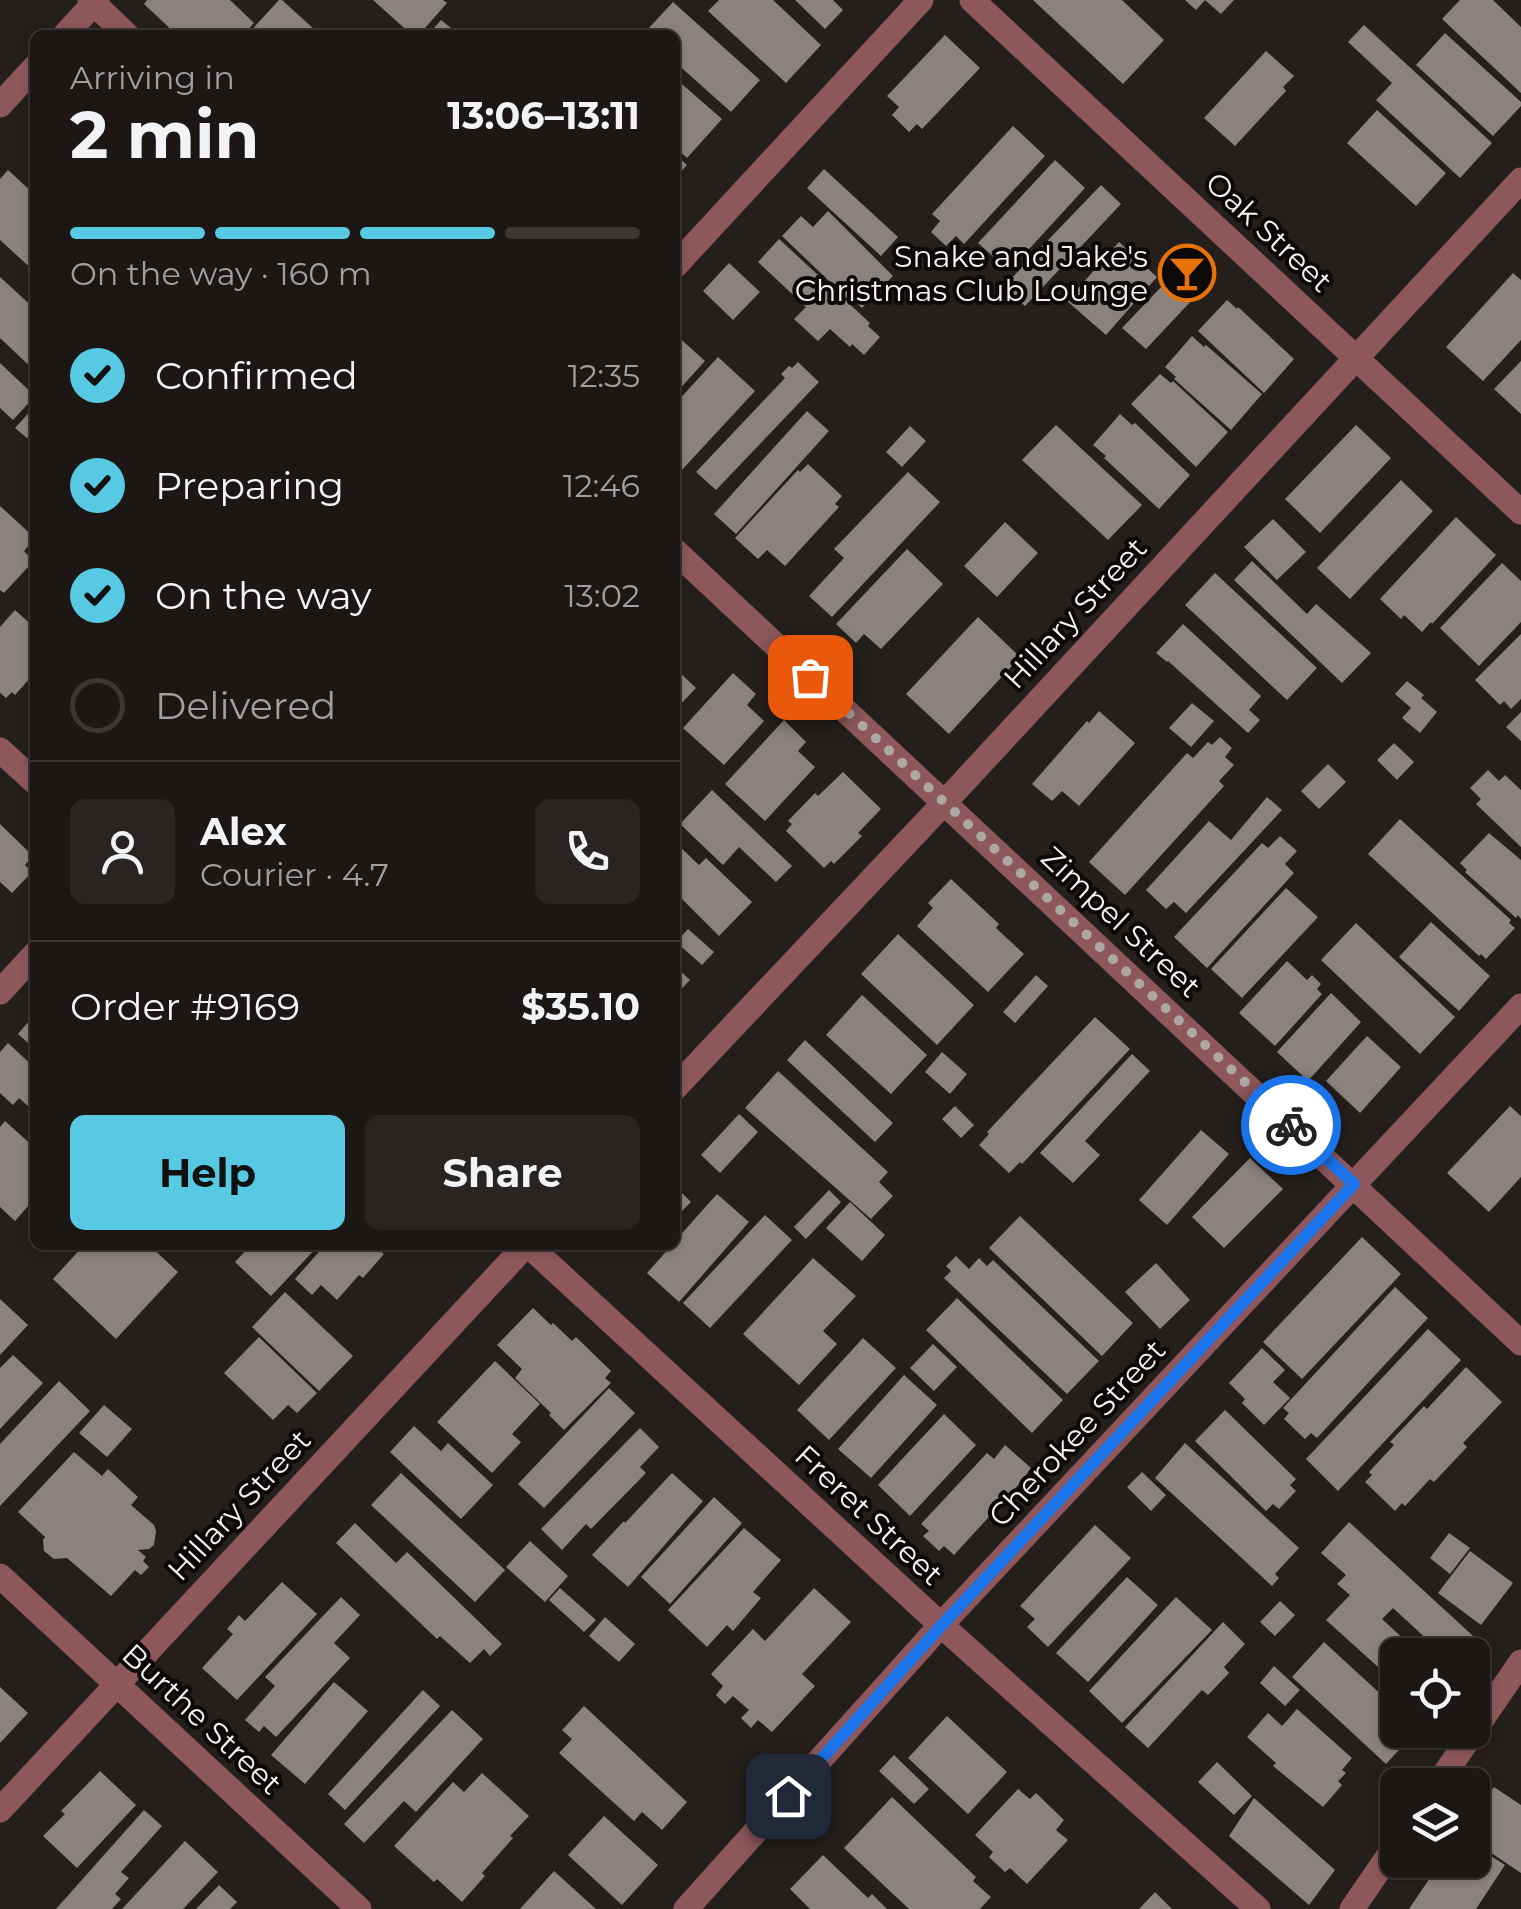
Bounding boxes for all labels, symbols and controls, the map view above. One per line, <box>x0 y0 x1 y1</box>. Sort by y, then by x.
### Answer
text: Arriving in <box>70 58 235 97</box>
text: 13:06–13:11 <box>447 92 640 139</box>
text: 2 min <box>70 95 259 174</box>
street label: Oak Street <box>1198 164 1340 300</box>
place label: Snake and Jake's Christmas Club Lounge <box>795 238 1148 309</box>
bar icon: Snake and Jake's Christmas Club Lounge <box>1157 243 1217 303</box>
text: On the way · 160 m <box>70 254 372 293</box>
icon: check <box>70 348 125 403</box>
text: Confirmed <box>155 352 358 399</box>
text: 12:35 <box>568 356 640 395</box>
icon: check <box>70 458 125 513</box>
text: Preparing <box>155 462 344 509</box>
text: 12:46 <box>563 466 640 505</box>
street label: Hillary Street <box>996 530 1154 696</box>
icon: check <box>70 568 125 623</box>
text: On the way <box>155 572 372 619</box>
text: 13:02 <box>564 576 640 615</box>
pin <box>768 635 853 720</box>
icon: bag <box>783 650 838 705</box>
text: Delivered <box>155 682 336 729</box>
button: person <box>70 799 175 904</box>
button: phone <box>535 799 640 904</box>
text: Alex <box>200 808 287 855</box>
street label: Zimpel Street <box>1034 839 1208 1005</box>
text: Courier · 4.7 <box>200 855 389 894</box>
text: Order #9169 <box>70 983 300 1030</box>
text: $35.10 <box>521 983 640 1030</box>
courier <box>1241 1075 1341 1175</box>
icon: bike <box>1264 1098 1319 1153</box>
button: Help <box>70 1115 345 1230</box>
button: Share <box>365 1115 640 1230</box>
street label: Cherokee Street <box>981 1332 1173 1534</box>
street label: Hillary Street <box>160 1422 318 1588</box>
street label: Freret Street <box>787 1437 951 1593</box>
street label: Burthe Street <box>115 1636 289 1802</box>
map controls <box>1380 1638 1490 1878</box>
button: locate <box>1380 1638 1490 1748</box>
pin <box>746 1754 831 1839</box>
button: layers <box>1380 1768 1490 1878</box>
icon: home <box>761 1769 816 1824</box>

